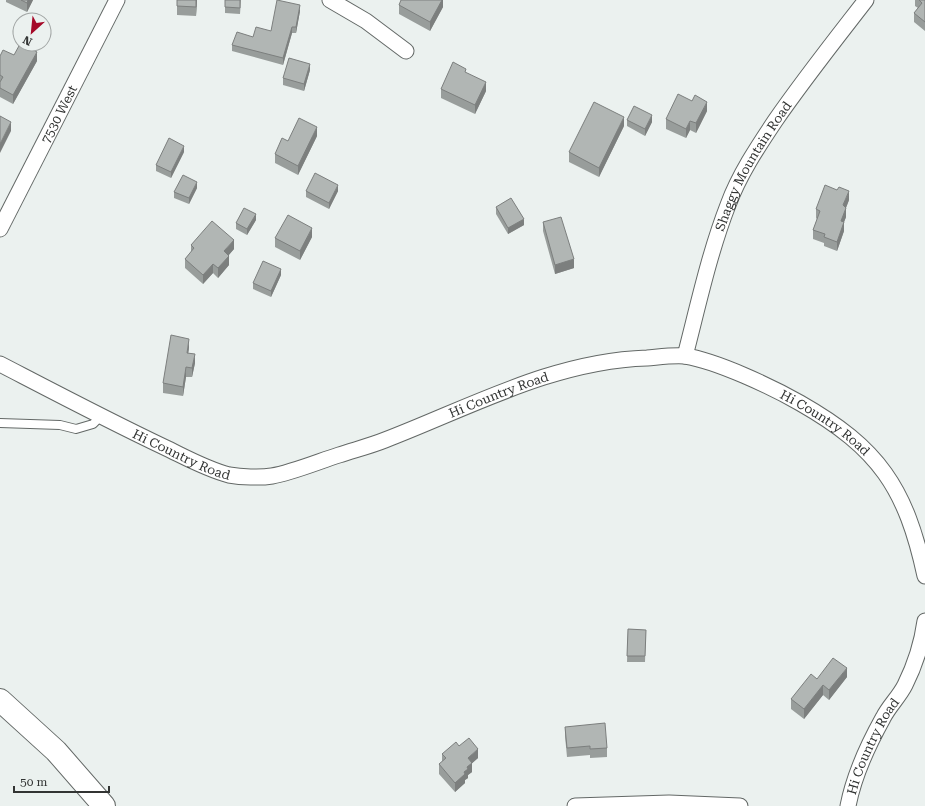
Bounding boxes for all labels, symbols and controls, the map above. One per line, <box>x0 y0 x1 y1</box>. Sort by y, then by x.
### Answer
north arrow <box>12 12 52 52</box>
text: N <box>20 33 34 48</box>
street label: 7530 West <box>38 83 80 146</box>
street label: Shaggy Mountain Road <box>712 98 795 233</box>
street label: Hi Country Road <box>447 369 551 421</box>
street label: Hi Country Road <box>778 387 873 459</box>
street label: Hi Country Road <box>130 426 233 483</box>
street label: Hi Country Road <box>844 694 903 796</box>
scale bar <box>14 768 109 794</box>
text: 50 m <box>20 775 47 789</box>

